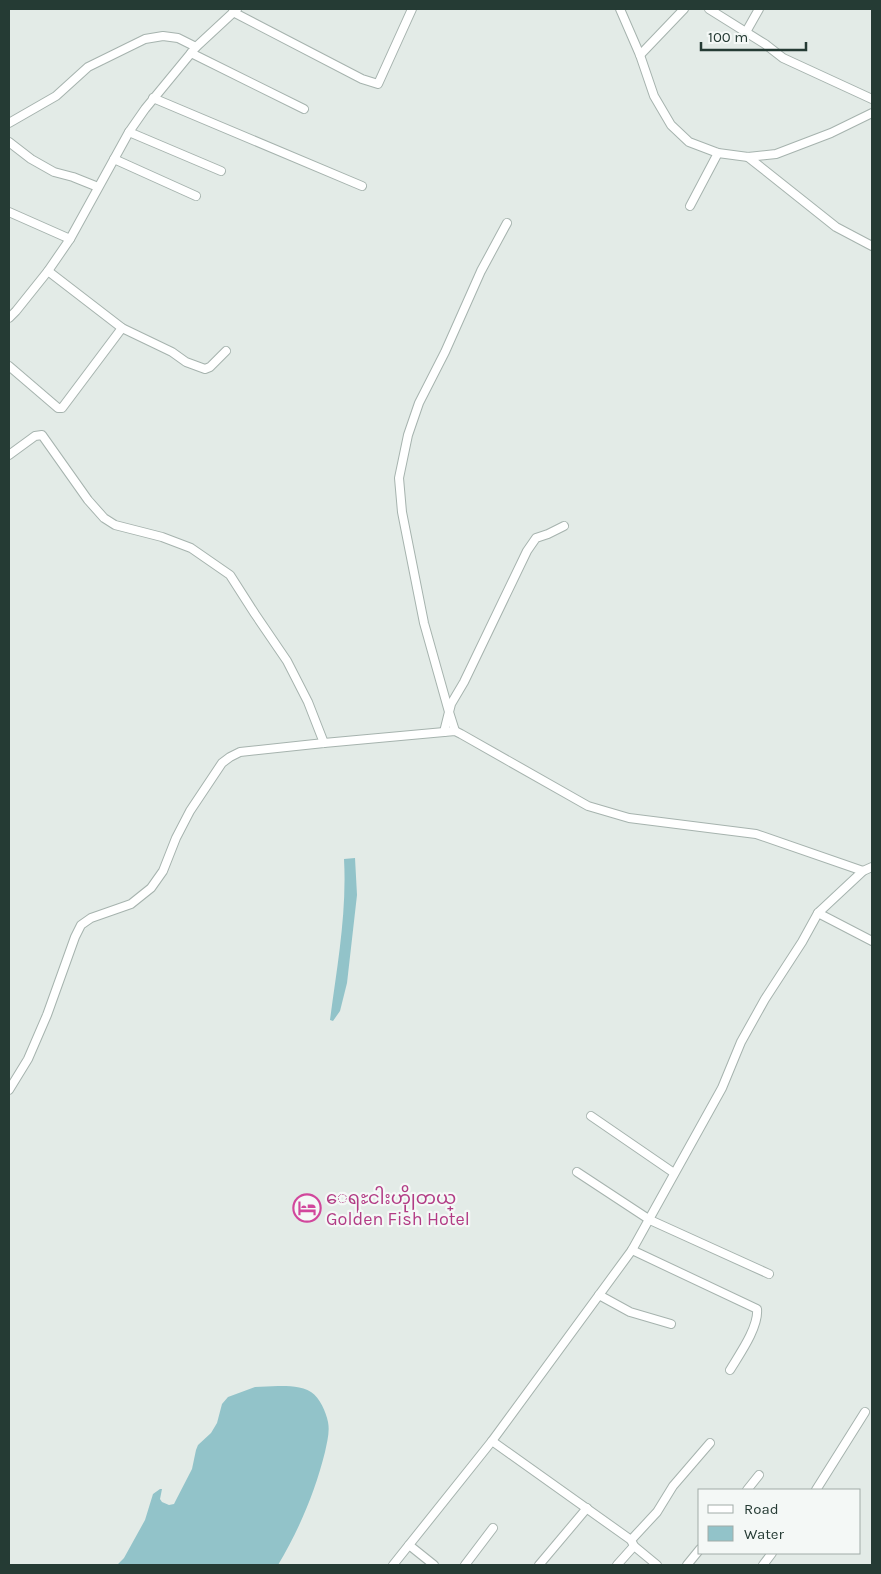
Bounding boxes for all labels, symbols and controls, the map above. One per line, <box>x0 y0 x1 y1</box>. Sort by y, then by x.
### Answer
scale bar <box>701 20 806 52</box>
text: 100 m <box>708 28 748 46</box>
place label: ေရႊငါးဟိုုတယ္ Golden Fish Hotel <box>326 1184 470 1230</box>
hotel icon: ေရႊငါးဟိုုတယ္ Golden Fish Hotel <box>292 1193 322 1223</box>
legend <box>698 1489 861 1554</box>
text: Road <box>744 1500 779 1518</box>
text: Water <box>744 1525 785 1543</box>

